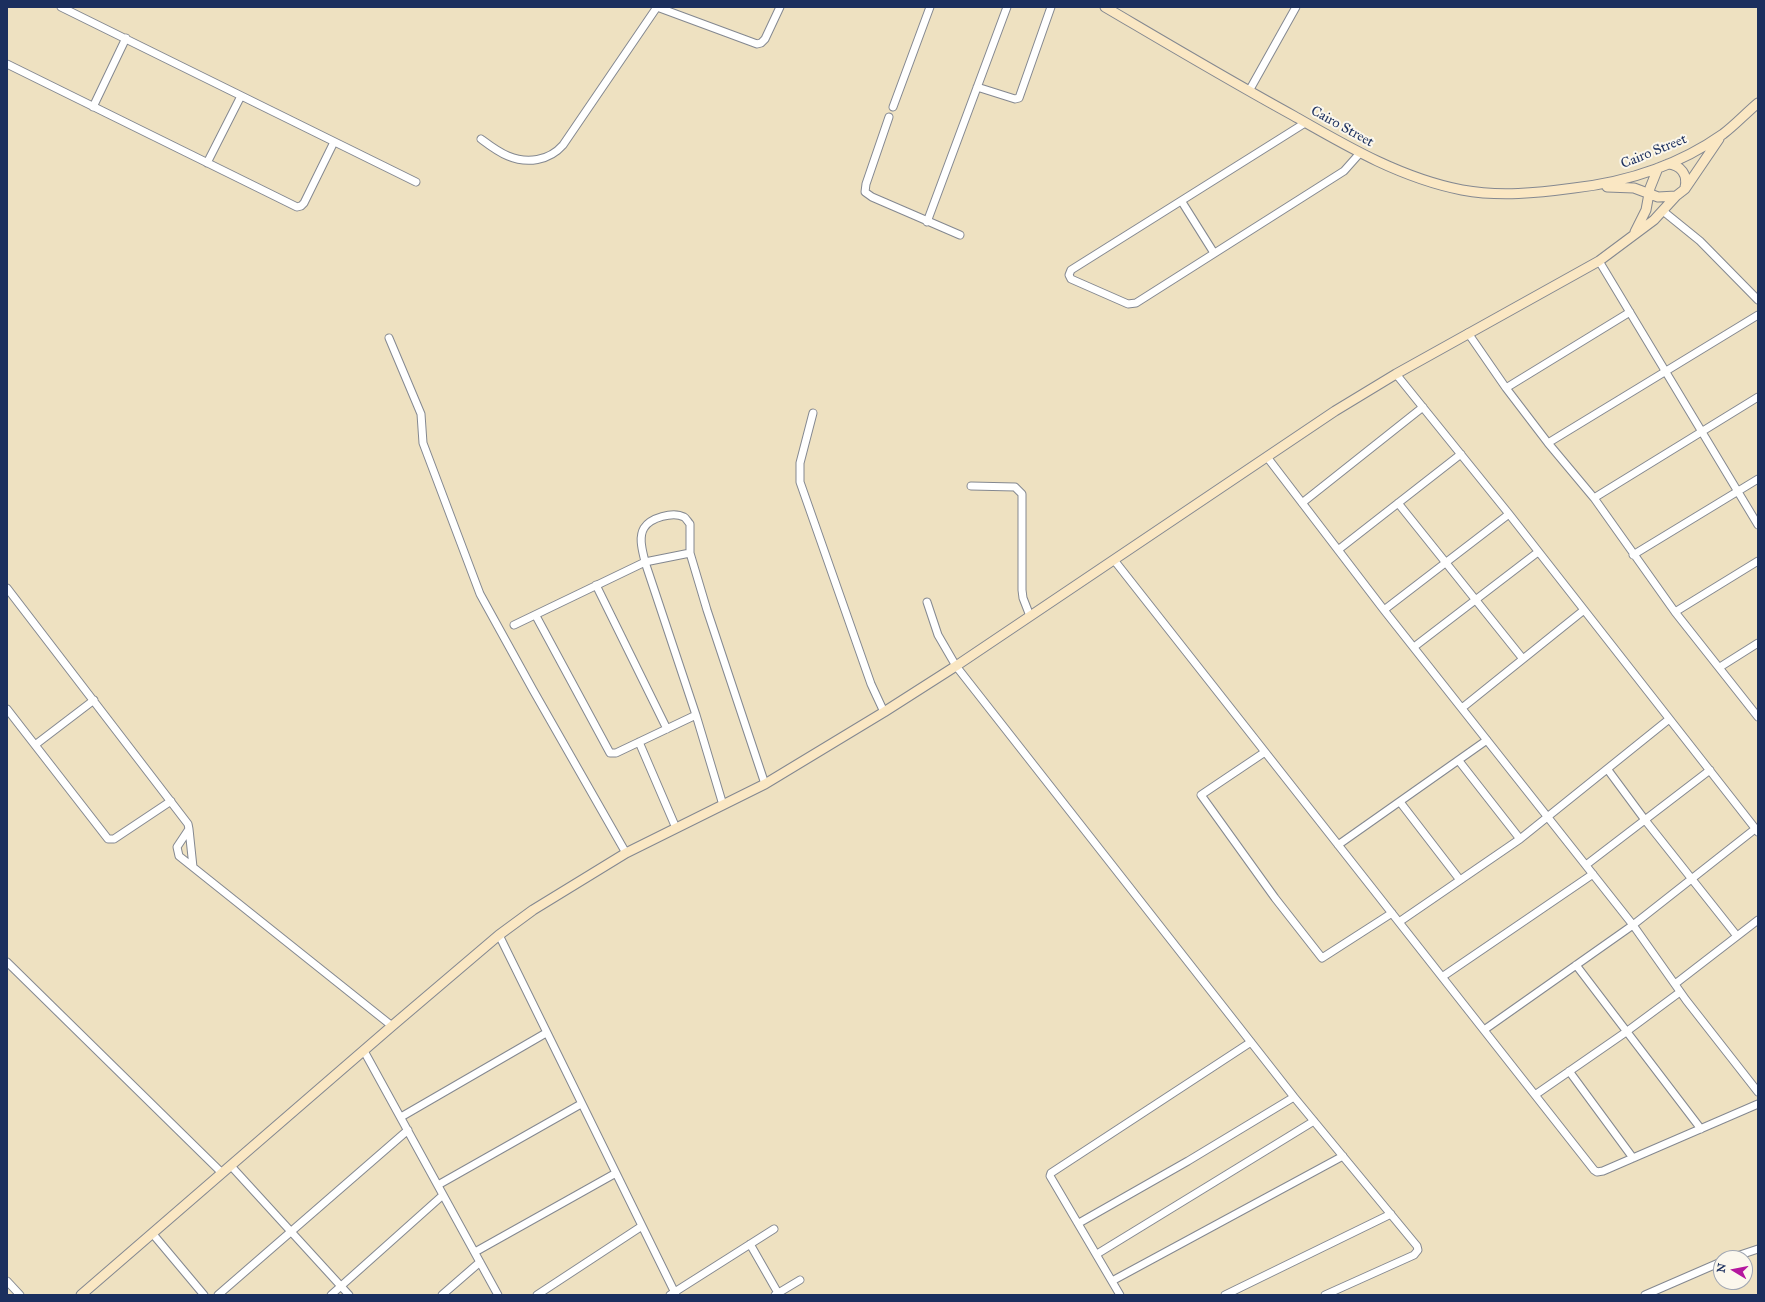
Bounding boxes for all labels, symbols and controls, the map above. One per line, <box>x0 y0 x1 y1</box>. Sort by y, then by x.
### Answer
street label: Cairo Street <box>1308 103 1376 151</box>
street label: Cairo Street <box>1619 131 1689 173</box>
north arrow <box>1713 1250 1753 1290</box>
text: N <box>1714 1262 1729 1274</box>

